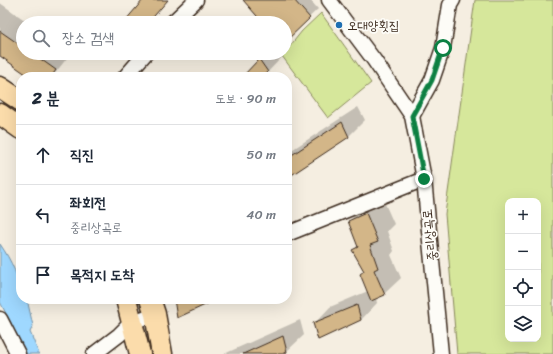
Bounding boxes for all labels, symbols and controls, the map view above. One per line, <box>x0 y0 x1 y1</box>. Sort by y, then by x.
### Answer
place label: 오대양횟집 <box>347 14 399 37</box>
search box <box>16 16 292 60</box>
marker: 오대양횟집 <box>334 20 344 30</box>
text: 장소 검색 <box>62 25 114 51</box>
icon: search <box>30 27 52 49</box>
route start <box>434 39 452 57</box>
text: 2 분 <box>32 83 60 113</box>
text: 도보 · 90 m <box>215 87 276 110</box>
text: 직진 <box>70 142 94 168</box>
text: 50 m <box>246 143 276 166</box>
icon: ahead <box>32 144 54 166</box>
route end <box>415 170 433 188</box>
text: 좌회전 <box>70 190 106 216</box>
map controls <box>505 198 541 342</box>
button: + <box>505 198 541 234</box>
text: 40 m <box>246 203 276 226</box>
icon: left <box>32 204 54 226</box>
street label: 중리상곡로 <box>415 208 444 262</box>
text: 중리상곡로 <box>70 216 122 239</box>
button: − <box>505 234 541 270</box>
text: 목적지 도착 <box>70 262 134 288</box>
icon: arrive <box>32 264 54 286</box>
button: locate <box>505 270 541 306</box>
button: layers <box>505 306 541 342</box>

